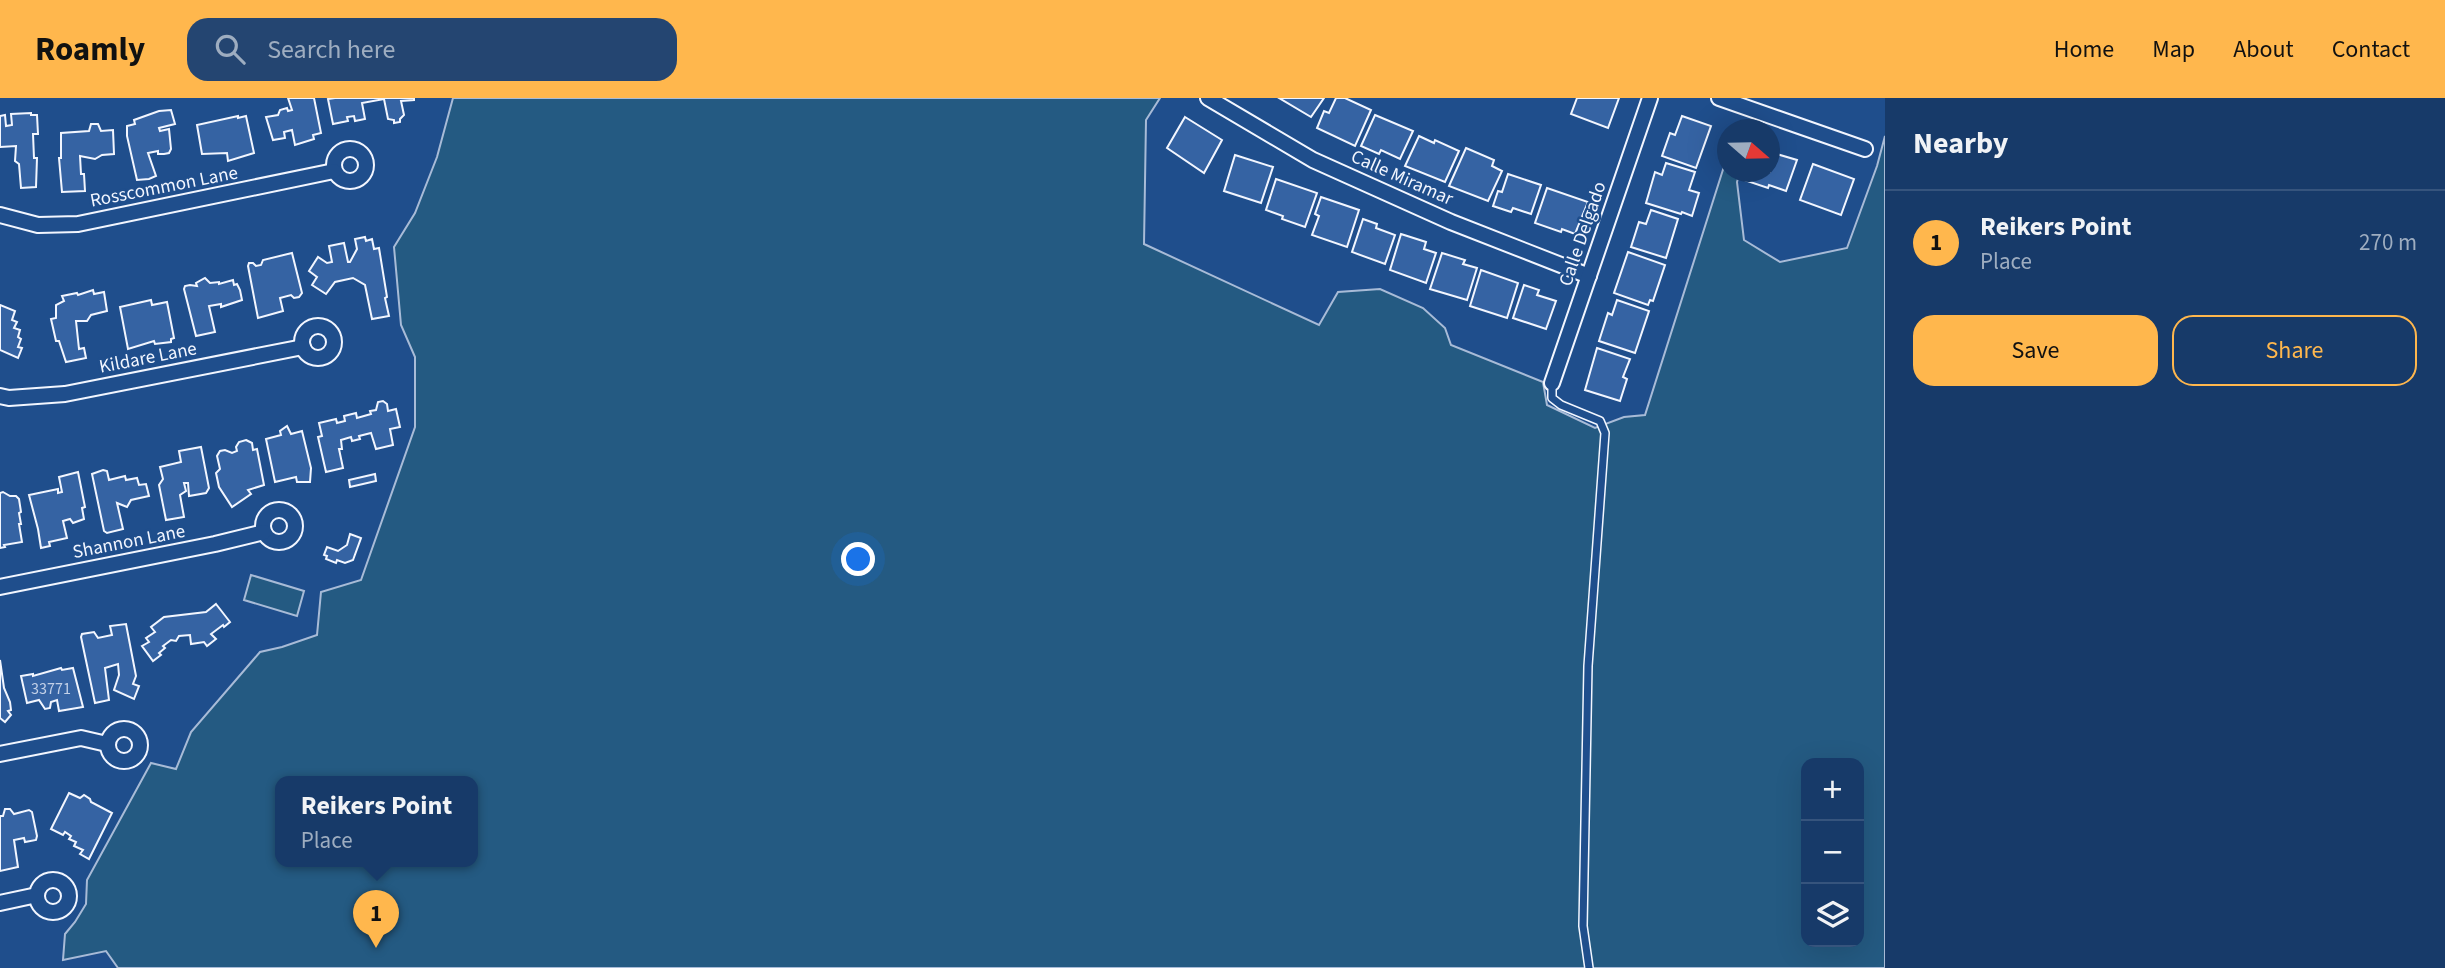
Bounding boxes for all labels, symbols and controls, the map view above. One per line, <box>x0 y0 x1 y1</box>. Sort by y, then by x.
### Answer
search box <box>187 18 677 81</box>
text: Roamly <box>35 26 145 73</box>
icon: search <box>211 30 249 68</box>
text: Search here <box>267 31 395 68</box>
text: Home <box>2054 32 2114 67</box>
text: Map <box>2152 32 2195 67</box>
text: About <box>2233 32 2294 67</box>
text: Contact <box>2332 32 2410 67</box>
north arrow <box>1717 119 1780 182</box>
text: Nearby <box>1913 122 2008 165</box>
street label: Calle Miramar <box>1347 143 1458 213</box>
street label: Rosscommon Lane <box>88 159 240 215</box>
street label: Calle Delgado <box>1552 178 1614 290</box>
text: Reikers Point <box>1980 208 2132 245</box>
text: 1 <box>1930 226 1942 259</box>
text: 270 m <box>2359 226 2417 259</box>
text: Place <box>1980 245 2032 278</box>
button: Save <box>1913 315 2158 386</box>
button: Share <box>2172 315 2417 386</box>
street label: Kildare Lane <box>97 335 199 381</box>
street label: Shannon Lane <box>70 518 188 566</box>
your location <box>841 542 875 576</box>
house number: 33771 <box>31 678 71 700</box>
map controls <box>1801 758 1864 947</box>
button: + <box>1801 758 1864 821</box>
popup <box>275 776 478 867</box>
text: Reikers Point <box>301 787 452 824</box>
button: − <box>1801 821 1864 884</box>
text: Place <box>301 824 353 857</box>
button: layers <box>1801 884 1864 947</box>
pin: 1 <box>353 890 399 948</box>

